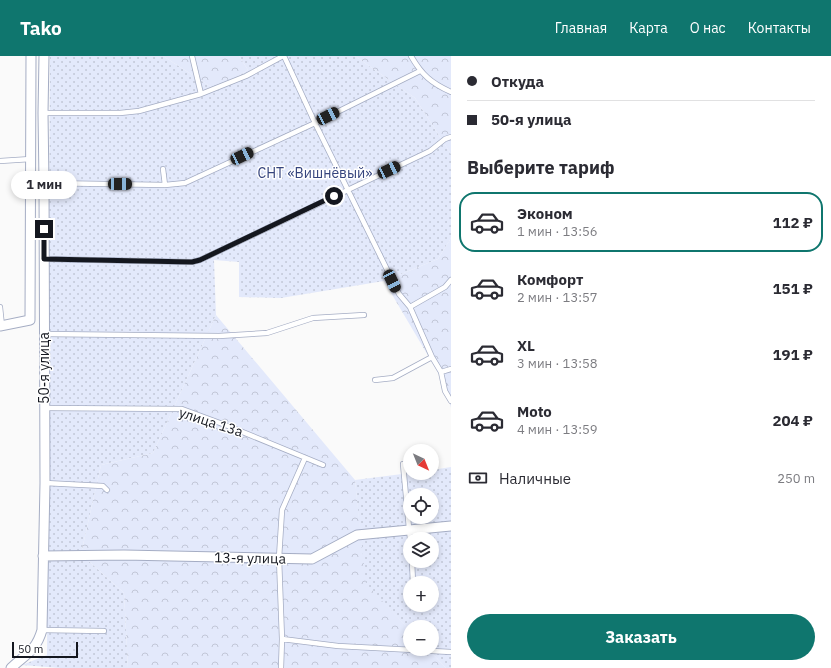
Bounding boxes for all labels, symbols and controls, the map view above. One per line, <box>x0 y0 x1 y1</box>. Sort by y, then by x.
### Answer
text: Tako <box>20 16 62 40</box>
text: Главная <box>555 19 607 37</box>
text: Карта <box>629 19 668 37</box>
text: О нас <box>690 19 726 37</box>
text: Контакты <box>748 19 811 37</box>
text: Откуда <box>491 72 544 91</box>
car <box>315 105 341 127</box>
text: 50-я улица <box>491 110 571 129</box>
car <box>229 145 255 167</box>
text: Выберите тариф <box>467 156 614 179</box>
car <box>376 159 402 181</box>
park label: СНТ «Вишнёвый» <box>258 164 372 182</box>
callout: 1 мин <box>11 171 77 199</box>
text: 1 мин <box>26 176 62 193</box>
car <box>108 178 132 190</box>
route start <box>325 187 343 205</box>
icon: car <box>469 204 505 240</box>
text: Эконом <box>517 204 573 223</box>
text: 112 ₽ <box>773 213 813 232</box>
route end <box>35 220 53 238</box>
text: 1 мин · 13:56 <box>517 223 598 240</box>
car <box>381 268 403 294</box>
icon: car <box>469 270 505 306</box>
text: Комфорт <box>517 270 583 289</box>
text: 151 ₽ <box>773 279 813 298</box>
text: 2 мин · 13:57 <box>517 289 598 306</box>
street label: 50-я улица <box>35 332 53 404</box>
icon: car <box>469 336 505 372</box>
text: XL <box>517 336 535 355</box>
text: 191 ₽ <box>773 345 813 364</box>
text: 3 мин · 13:58 <box>517 355 598 372</box>
icon: car <box>469 402 505 438</box>
text: Moto <box>517 402 552 421</box>
street label: улица 13а <box>177 403 246 441</box>
text: 204 ₽ <box>773 411 813 430</box>
text: 4 мин · 13:59 <box>517 421 598 438</box>
north arrow <box>403 444 439 480</box>
map controls <box>403 444 439 656</box>
icon: cash <box>467 467 489 489</box>
text: Наличные <box>499 469 571 488</box>
text: 250 m <box>777 470 815 487</box>
button: locate <box>403 488 439 524</box>
button: layers <box>403 532 439 568</box>
street label: 13-я улица <box>214 548 287 568</box>
button: + <box>403 576 439 612</box>
button: Заказать <box>467 614 815 660</box>
button: − <box>403 620 439 656</box>
scale bar <box>12 640 78 659</box>
text: 50 m <box>18 642 43 656</box>

